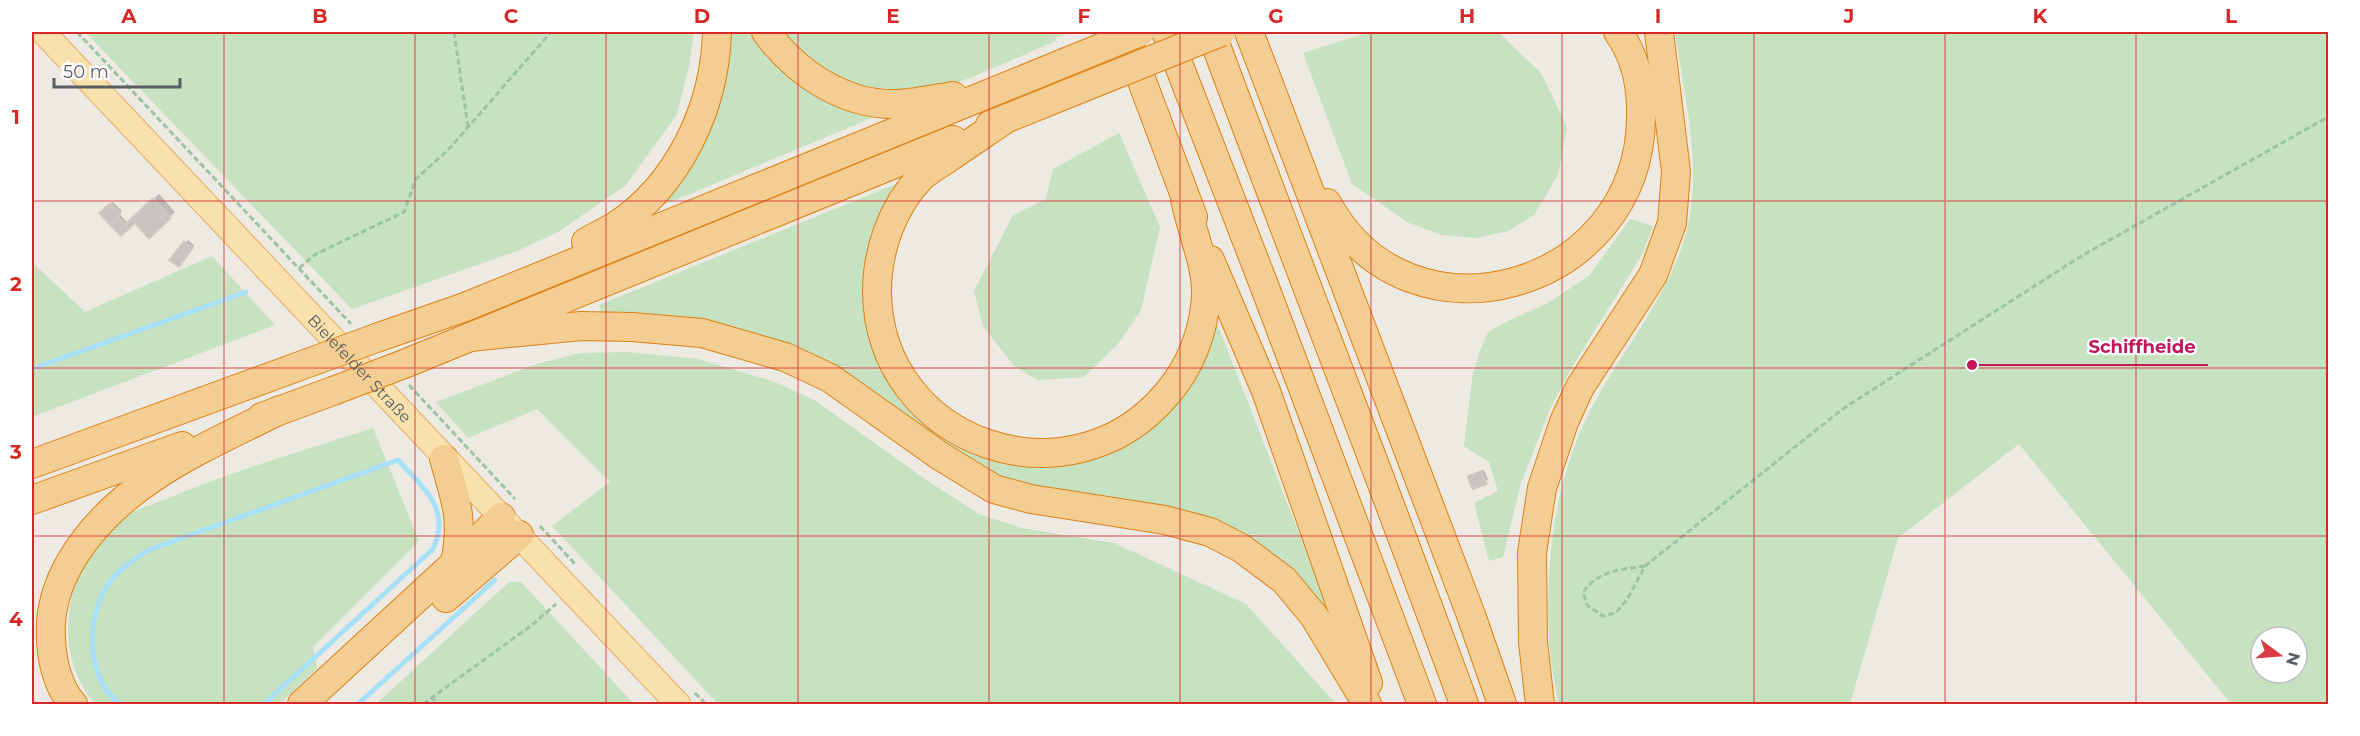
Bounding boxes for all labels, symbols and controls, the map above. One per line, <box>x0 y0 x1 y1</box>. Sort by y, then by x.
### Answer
text: A <box>120 4 137 28</box>
text: B <box>312 4 328 28</box>
text: C <box>504 4 519 28</box>
text: D <box>694 4 710 28</box>
text: E <box>886 4 900 28</box>
text: F <box>1078 4 1091 28</box>
text: G <box>1268 4 1284 28</box>
text: H <box>1459 4 1475 28</box>
text: I <box>1655 4 1661 28</box>
text: J <box>1843 4 1854 28</box>
text: K <box>2033 4 2049 28</box>
text: L <box>2225 4 2237 28</box>
scale bar <box>54 51 180 89</box>
text: 50 m <box>63 61 109 83</box>
text: 1 <box>12 105 20 129</box>
text: 2 <box>10 272 22 296</box>
street label: Bielefelder Straße <box>304 310 416 427</box>
callout: Schiffheide <box>2077 329 2208 365</box>
text: Schiffheide <box>2088 336 2196 358</box>
text: 3 <box>9 440 22 464</box>
text: 4 <box>9 607 23 631</box>
north arrow <box>2249 625 2309 685</box>
text: N <box>2282 650 2304 668</box>

